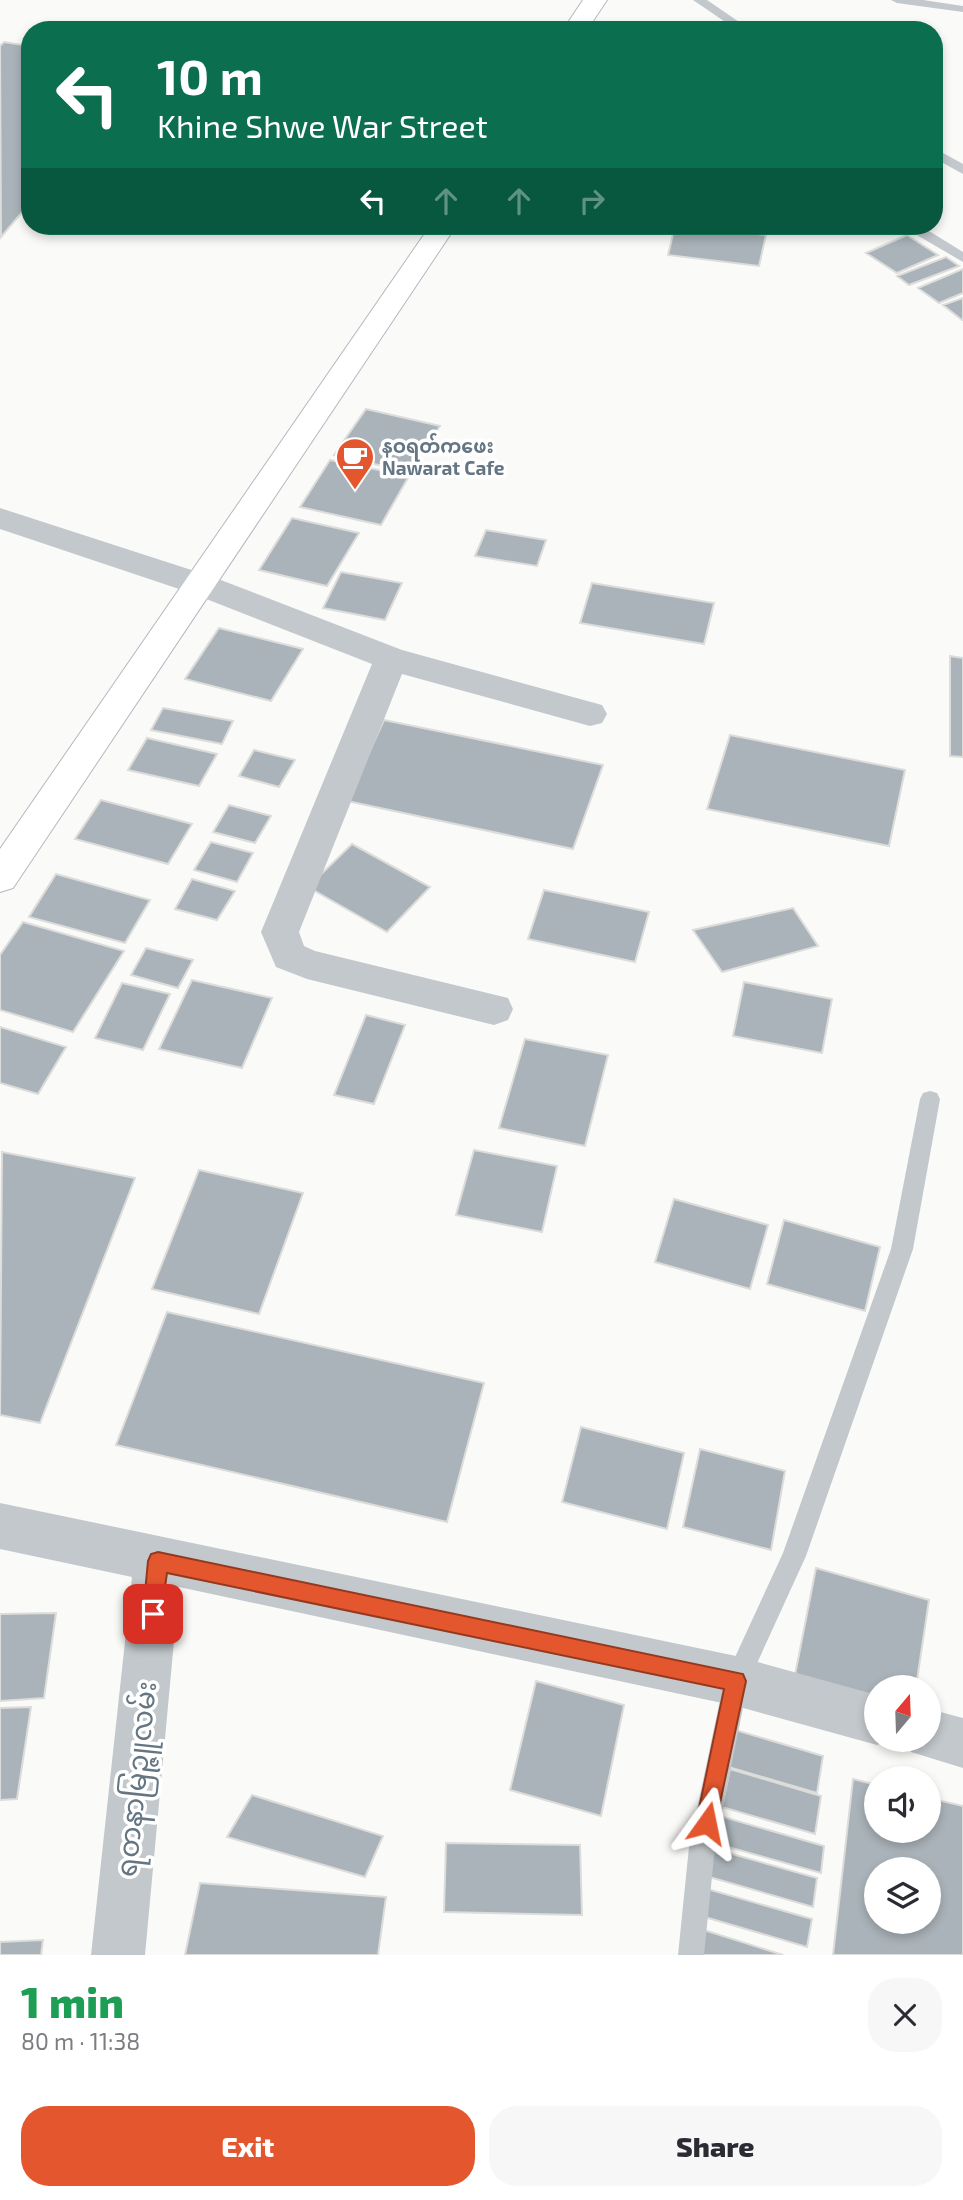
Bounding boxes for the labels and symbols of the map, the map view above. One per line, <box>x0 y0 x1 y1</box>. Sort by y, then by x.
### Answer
place label: နဝရတ်ကဖေး Nawarat Cafe <box>382 433 505 479</box>
cafe icon: နဝရတ်ကဖေး Nawarat Cafe <box>334 436 376 491</box>
pin <box>123 1584 183 1644</box>
north arrow <box>864 1675 942 1752</box>
street label: ရတနာမြဉ္ဇူလမ်း <box>108 1679 169 1879</box>
position arrow <box>670 1786 744 1860</box>

